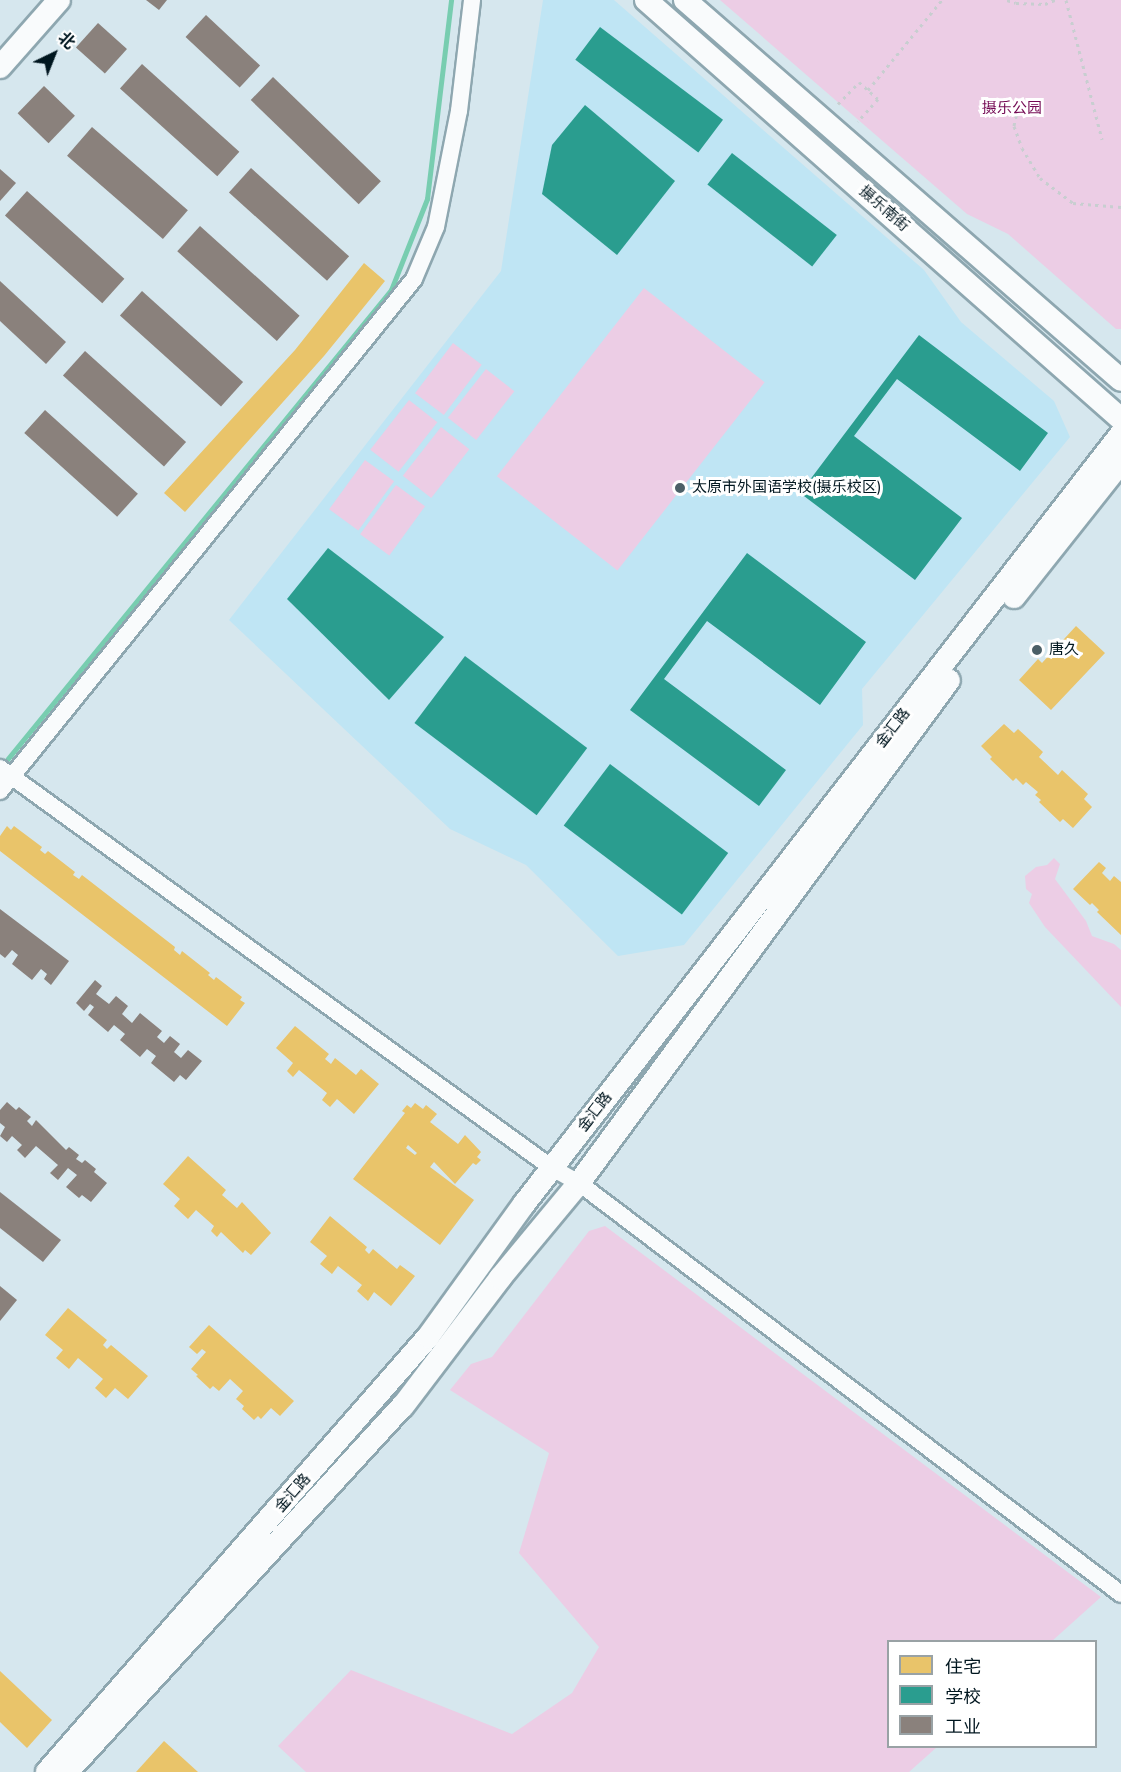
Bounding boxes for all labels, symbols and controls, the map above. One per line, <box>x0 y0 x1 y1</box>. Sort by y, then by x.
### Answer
north arrow <box>24 24 84 84</box>
text: 北 <box>53 27 80 54</box>
park label: 摄乐公园 <box>982 100 1042 118</box>
street label: 摄乐南街 <box>855 183 913 235</box>
place label: 太原市外国语学校(摄乐校区) <box>692 479 882 497</box>
marker: 太原市外国语学校(摄乐校区) <box>673 481 687 495</box>
place label: 唐久 <box>1049 641 1079 659</box>
marker: 唐久 <box>1030 643 1044 657</box>
street label: 金汇路 <box>872 705 914 751</box>
street label: 金汇路 <box>574 1089 616 1135</box>
street label: 金汇路 <box>271 1470 315 1516</box>
legend <box>887 1640 1097 1748</box>
text: 住宅 <box>945 1655 981 1679</box>
text: 学校 <box>945 1685 981 1709</box>
text: 工业 <box>945 1715 981 1739</box>

